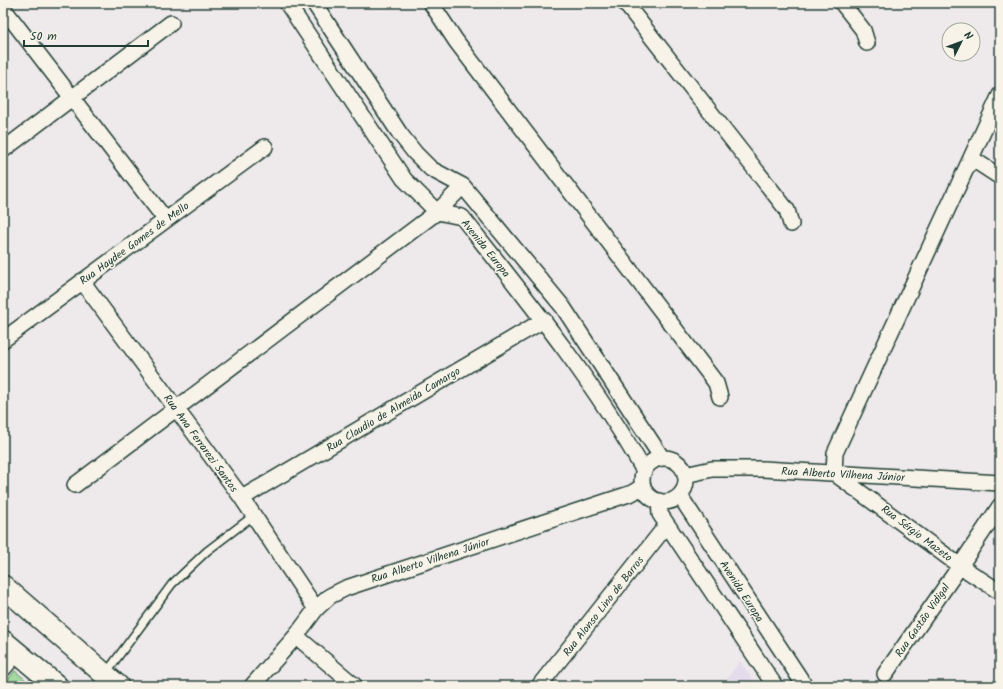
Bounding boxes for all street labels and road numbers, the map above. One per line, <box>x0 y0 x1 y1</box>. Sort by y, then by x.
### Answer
street label: Rua Haydee Gomes de Mello <box>76 198 193 290</box>
street label: Avenida Europa <box>456 216 514 282</box>
street label: Rua Claudio de Almeida Camargo <box>323 363 464 457</box>
street label: Rua Ana Ferrarezi Santos <box>158 391 242 497</box>
street label: Rua Alberto Vilhena Júnior <box>781 463 907 487</box>
street label: Rua Sérgio Mazeto <box>877 501 956 567</box>
street label: Rua Alberto Vilhena Júnior <box>369 533 493 589</box>
street label: Rua Alonso Lino de Barros <box>559 552 649 661</box>
street label: Avenida Europa <box>714 557 768 626</box>
street label: Rua Gastão Vidigal <box>891 580 955 661</box>

